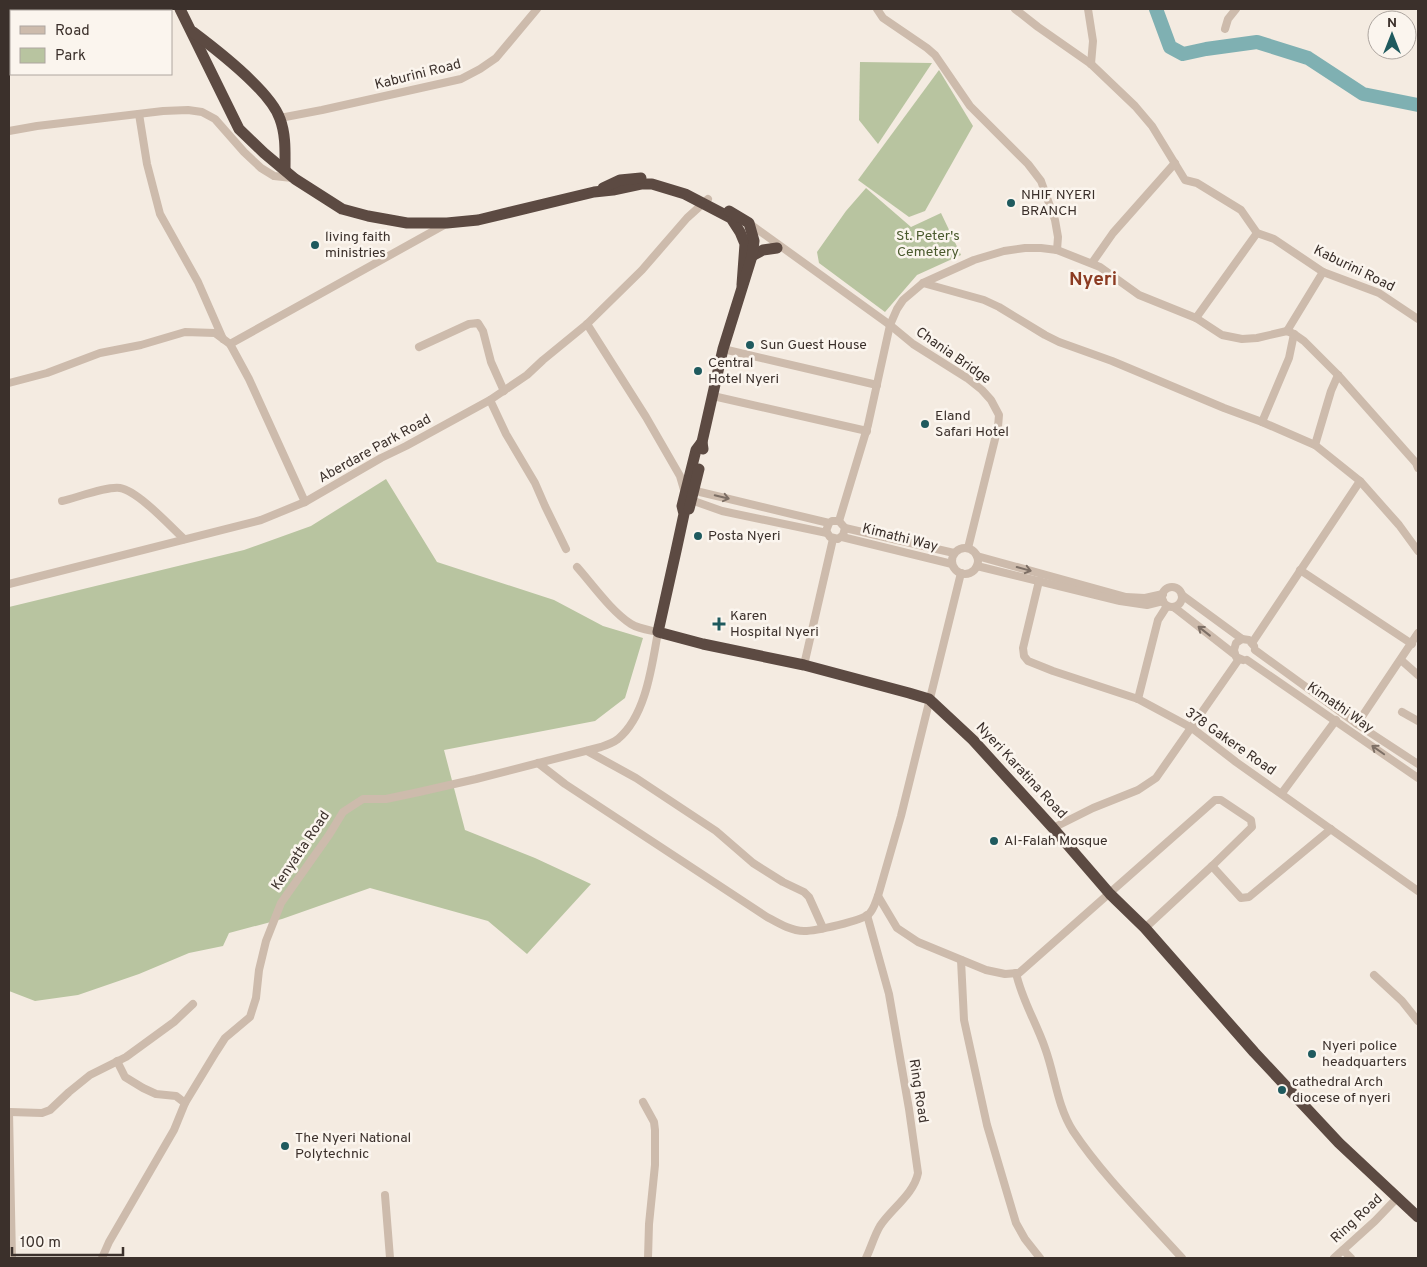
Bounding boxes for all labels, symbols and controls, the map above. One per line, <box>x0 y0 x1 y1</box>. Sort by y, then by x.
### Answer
legend <box>10 10 172 75</box>
north arrow <box>1367 10 1417 60</box>
text: N <box>1387 15 1397 32</box>
text: Road <box>55 22 90 41</box>
text: Park <box>55 47 86 66</box>
street label: Kaburini Road <box>373 56 463 94</box>
place label: NHIF NYERI BRANCH <box>1021 187 1096 220</box>
marker: NHIF NYERI BRANCH <box>1005 197 1017 209</box>
park label: St. Peter's Cemetery <box>896 228 960 261</box>
place label: living faith ministries <box>325 229 391 262</box>
marker: living faith ministries <box>309 239 321 251</box>
street label: Kaburini Road <box>1311 242 1397 296</box>
district label: Nyeri <box>1069 268 1117 292</box>
street label: Chania Bridge <box>912 324 994 388</box>
place label: Sun Guest House <box>760 337 867 354</box>
marker: Sun Guest House <box>744 339 756 351</box>
place label: Central Hotel Nyeri <box>708 355 779 388</box>
marker: Central Hotel Nyeri <box>692 365 704 377</box>
place label: Eland Safari Hotel <box>935 408 1009 441</box>
street label: Aberdare Park Road <box>316 411 434 487</box>
marker: Eland Safari Hotel <box>919 418 931 430</box>
one-way arrow <box>714 493 730 502</box>
street label: Kimathi Way <box>860 520 940 556</box>
place label: Posta Nyeri <box>708 528 781 545</box>
marker: Posta Nyeri <box>692 530 704 542</box>
one-way arrow <box>1015 564 1031 574</box>
place label: Karen Hospital Nyeri <box>730 608 819 641</box>
marker: Karen Hospital Nyeri <box>712 617 726 631</box>
one-way arrow <box>1198 625 1211 636</box>
street label: Kimathi Way <box>1303 679 1377 737</box>
street label: 378 Gakere Road <box>1181 704 1279 780</box>
street label: Nyeri Karatina Road <box>972 719 1070 823</box>
one-way arrow <box>1372 745 1386 755</box>
street label: Kenyatta Road <box>268 808 334 894</box>
place label: Al-Falah Mosque <box>1004 833 1108 850</box>
marker: Al-Falah Mosque <box>988 835 1000 847</box>
place label: Nyeri police headquarters <box>1322 1038 1407 1071</box>
marker: Nyeri police headquarters <box>1306 1048 1318 1060</box>
street label: Ring Road <box>905 1058 931 1124</box>
place label: cathedral Arch diocese of nyeri <box>1292 1074 1391 1107</box>
marker: cathedral Arch diocese of nyeri <box>1276 1084 1288 1096</box>
place label: The Nyeri National Polytechnic <box>295 1130 411 1163</box>
marker: The Nyeri National Polytechnic <box>279 1140 291 1152</box>
street label: Ring Road <box>1328 1191 1386 1247</box>
scale bar <box>12 1224 124 1256</box>
text: 100 m <box>20 1234 61 1253</box>

